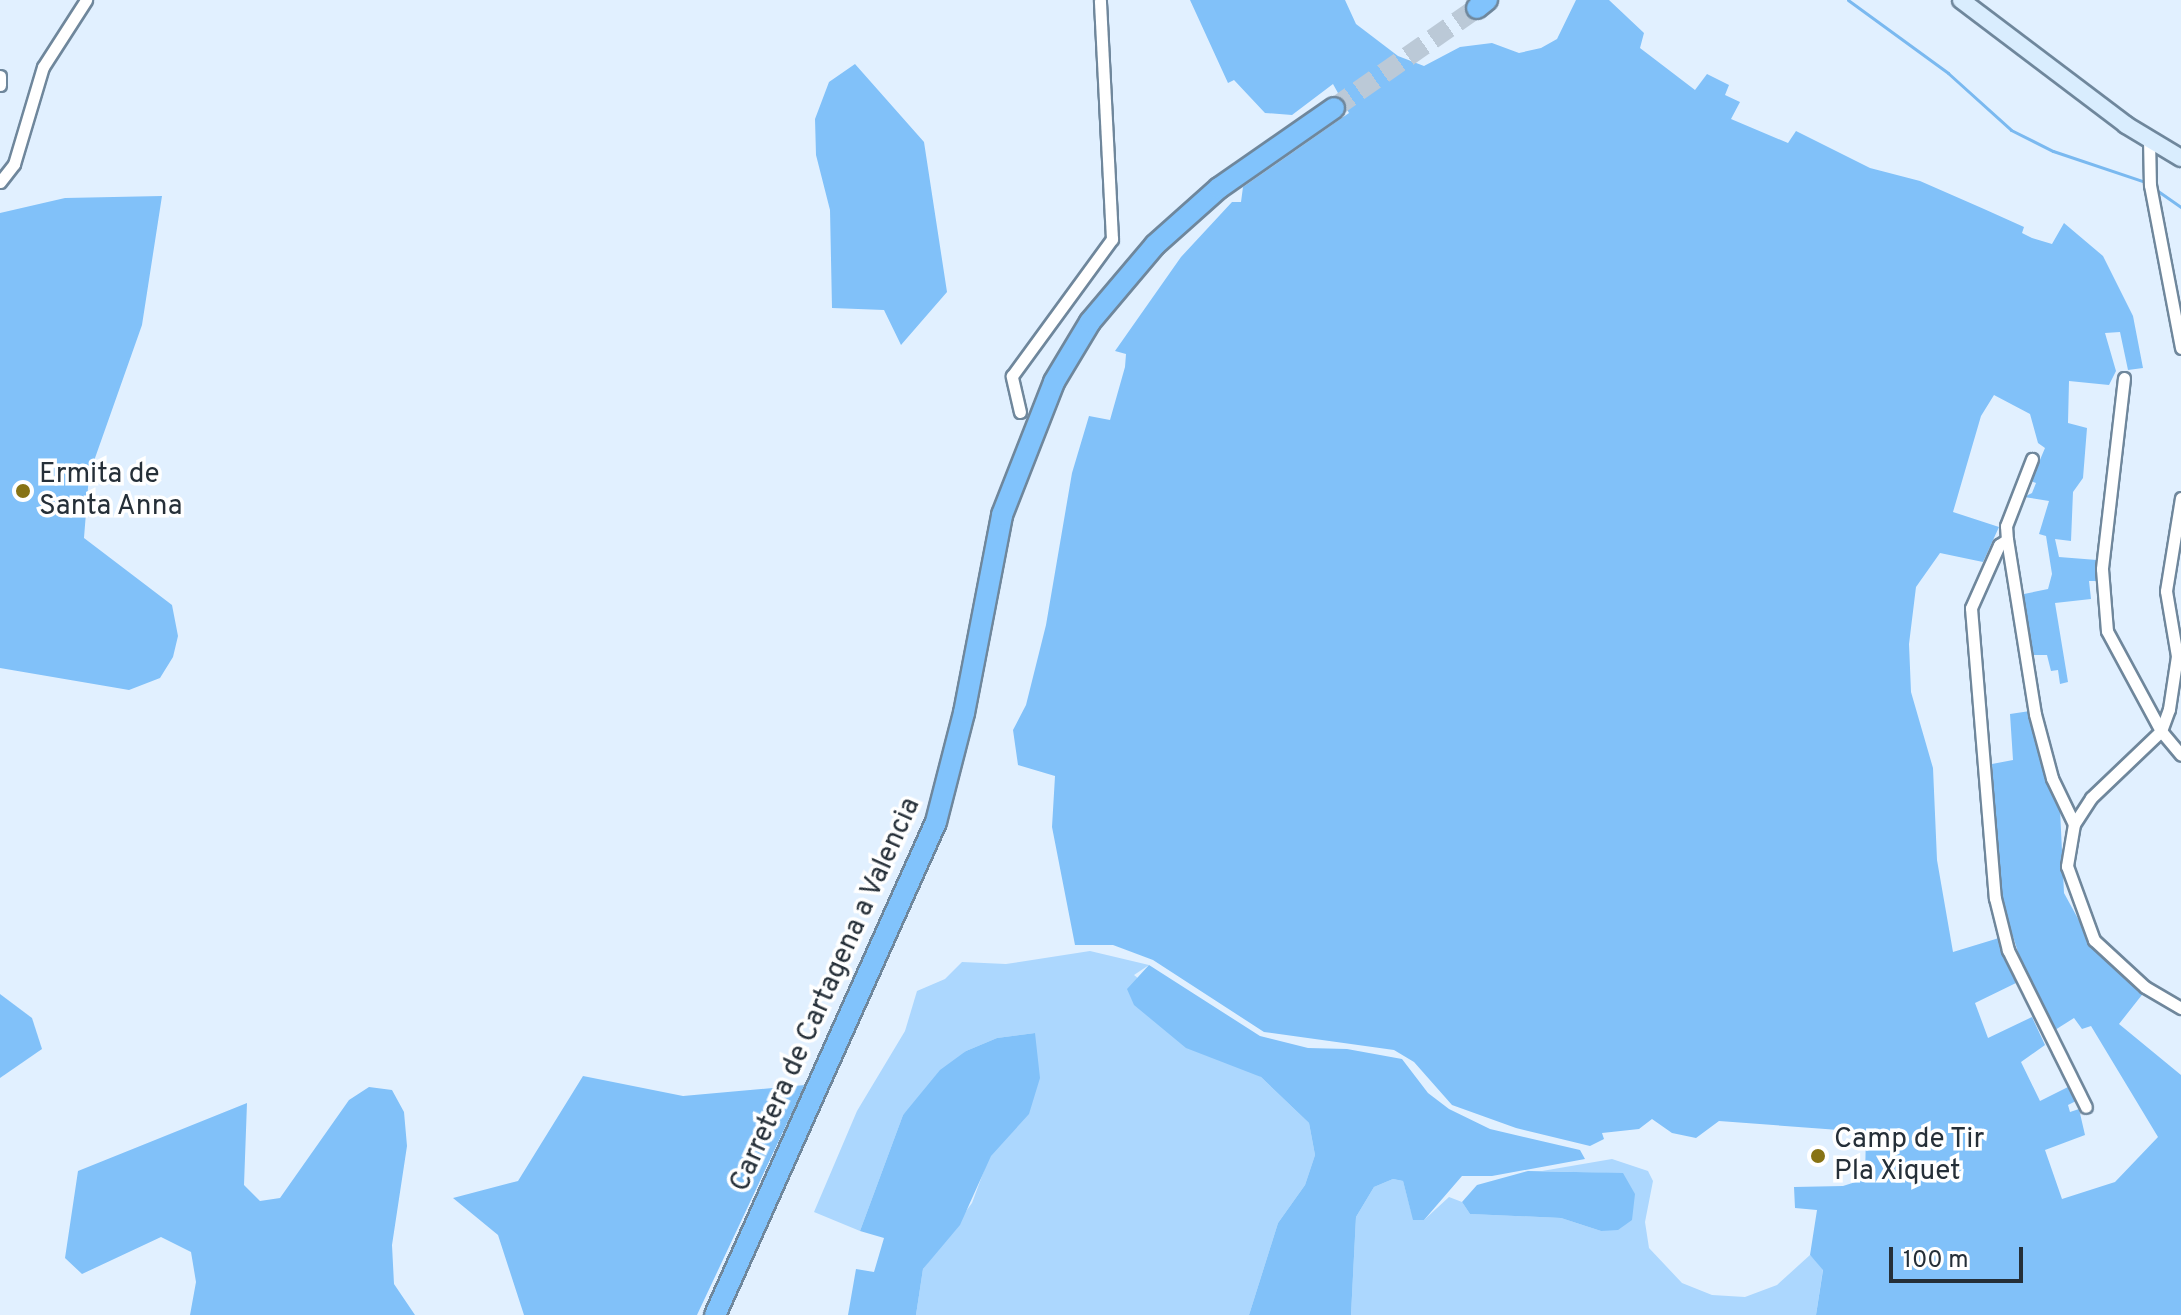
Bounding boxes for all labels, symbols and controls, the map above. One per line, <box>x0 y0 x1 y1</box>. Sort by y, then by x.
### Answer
place label: Ermita de Santa Anna <box>39 458 184 524</box>
marker: Ermita de Santa Anna <box>14 482 32 500</box>
street label: Carretera de Cartagena a Valencia <box>723 792 929 1198</box>
place label: Camp de Tir Pla Xiquet <box>1834 1123 1985 1189</box>
marker: Camp de Tir Pla Xiquet <box>1809 1147 1827 1165</box>
scale bar <box>1893 1231 2027 1281</box>
text: 100 m <box>1903 1246 1969 1276</box>

